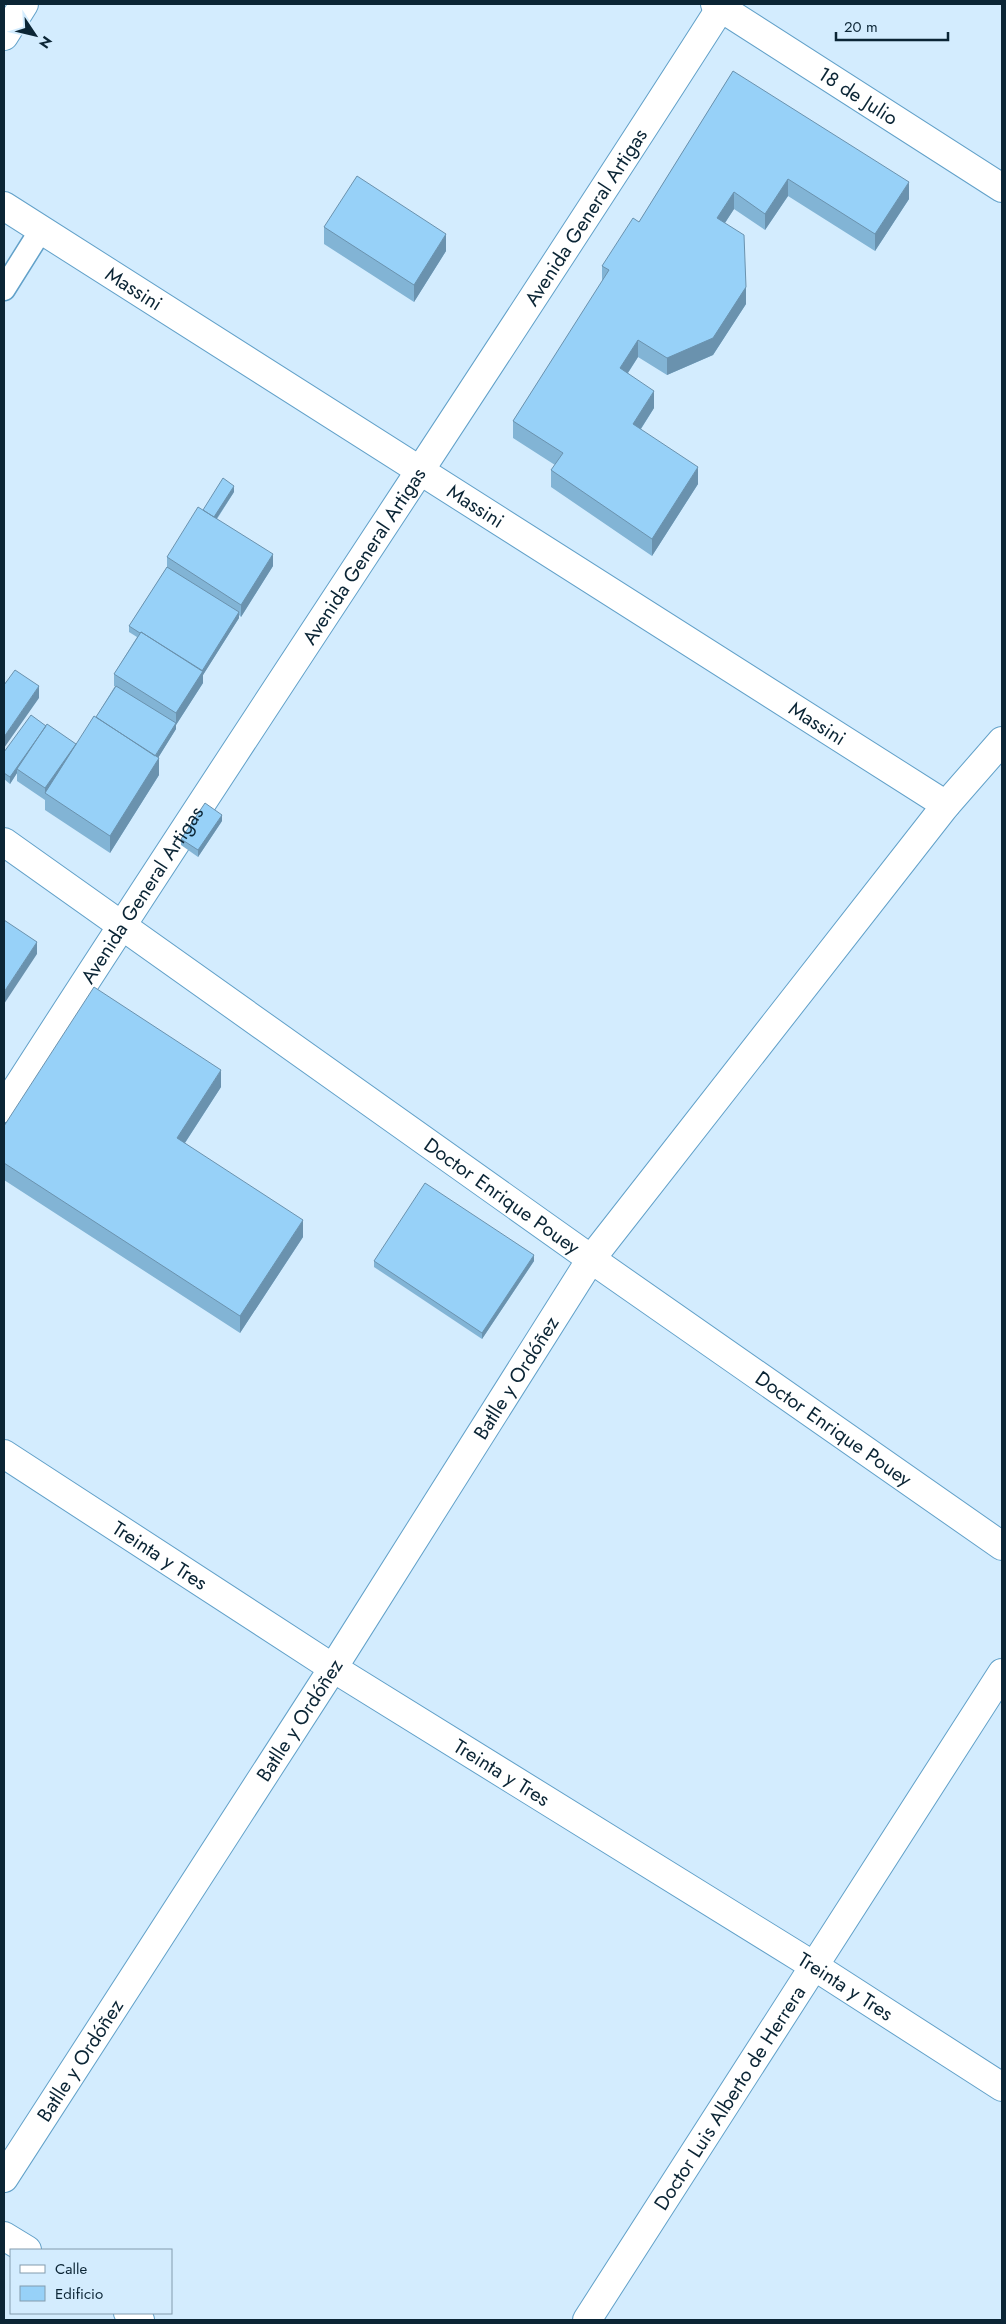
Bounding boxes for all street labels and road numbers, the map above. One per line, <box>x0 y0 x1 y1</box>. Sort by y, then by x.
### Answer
street label: 18 de Julio <box>812 60 903 133</box>
street label: Avenida General Artigas <box>518 123 654 312</box>
street label: Massini <box>99 260 168 318</box>
street label: Avenida General Artigas <box>295 462 433 651</box>
street label: Massini <box>441 477 510 535</box>
street label: Massini <box>783 695 852 753</box>
street label: Avenida General Artigas <box>74 800 211 989</box>
street label: Doctor Enrique Pouey <box>418 1131 586 1262</box>
street label: Batlle y Ordóñez <box>467 1311 566 1445</box>
street label: Doctor Enrique Pouey <box>749 1364 918 1494</box>
street label: Treinta y Tres <box>106 1514 213 1597</box>
street label: Batlle y Ordóñez <box>250 1653 350 1787</box>
street label: Treinta y Tres <box>448 1732 555 1814</box>
street label: Treinta y Tres <box>792 1945 899 2028</box>
street label: Doctor Luis Alberto de Herrera <box>647 1980 813 2216</box>
street label: Batlle y Ordóñez <box>30 1994 131 2128</box>

